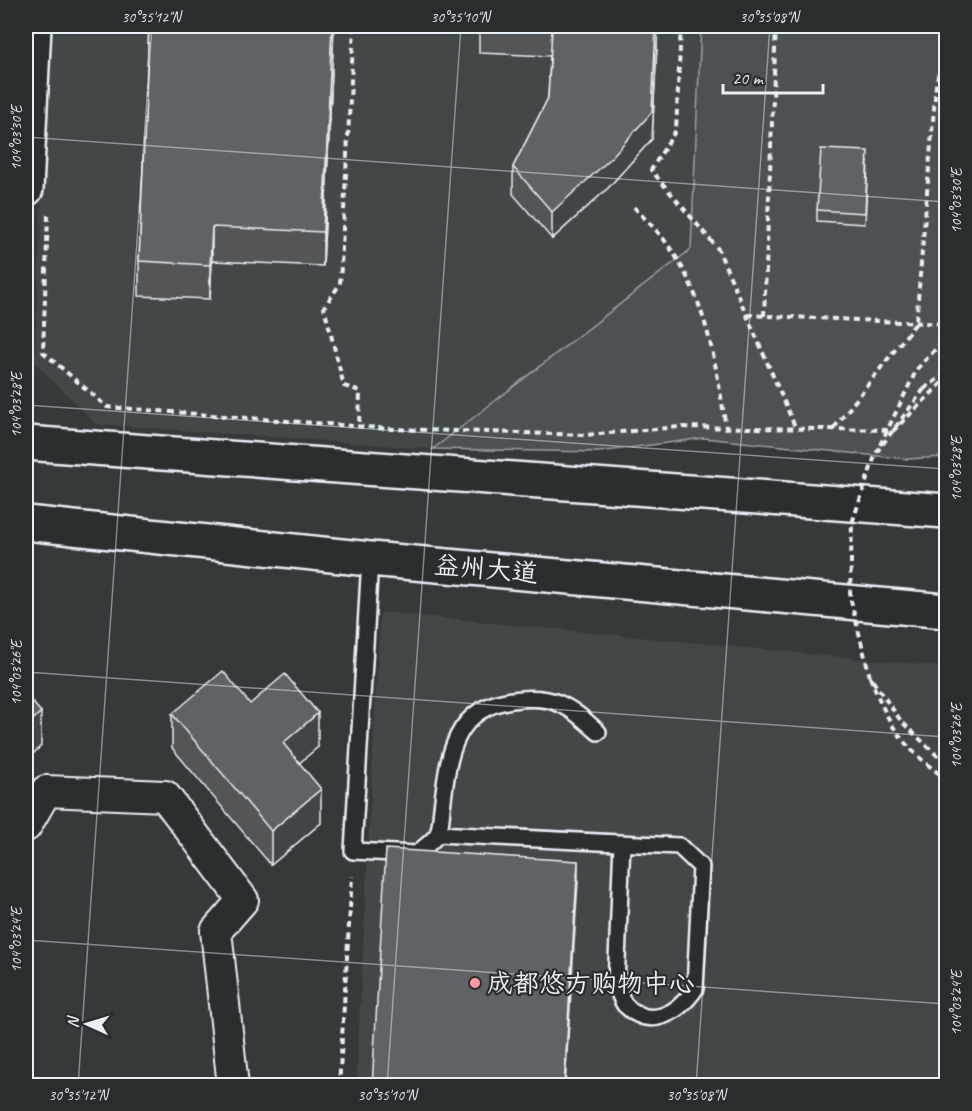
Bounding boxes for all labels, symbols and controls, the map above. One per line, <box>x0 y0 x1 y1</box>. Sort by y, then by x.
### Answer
text: 30°35'12"N <box>121 8 184 27</box>
text: 30°35'10"N <box>430 8 493 27</box>
text: 30°35'08"N <box>739 8 802 27</box>
scale bar <box>723 57 824 95</box>
text: 20 m <box>732 67 765 89</box>
text: 104°03'30"E <box>7 104 26 170</box>
text: 104°03'30"E <box>947 167 966 233</box>
text: 104°03'28"E <box>7 371 26 437</box>
text: 104°03'28"E <box>947 435 966 501</box>
street label: 益州大道 <box>433 548 539 590</box>
text: 104°03'26"E <box>7 639 26 705</box>
text: 104°03'26"E <box>947 702 966 768</box>
text: 104°03'24"E <box>7 906 26 972</box>
place label: 成都悠方购物中心 <box>487 967 695 1000</box>
text: 104°03'24"E <box>947 969 966 1035</box>
marker: 成都悠方购物中心 <box>468 976 482 990</box>
north arrow <box>57 994 117 1054</box>
text: N <box>63 1014 84 1029</box>
text: 30°35'12"N <box>48 1086 111 1105</box>
text: 30°35'10"N <box>357 1086 420 1105</box>
text: 30°35'08"N <box>666 1086 729 1105</box>

